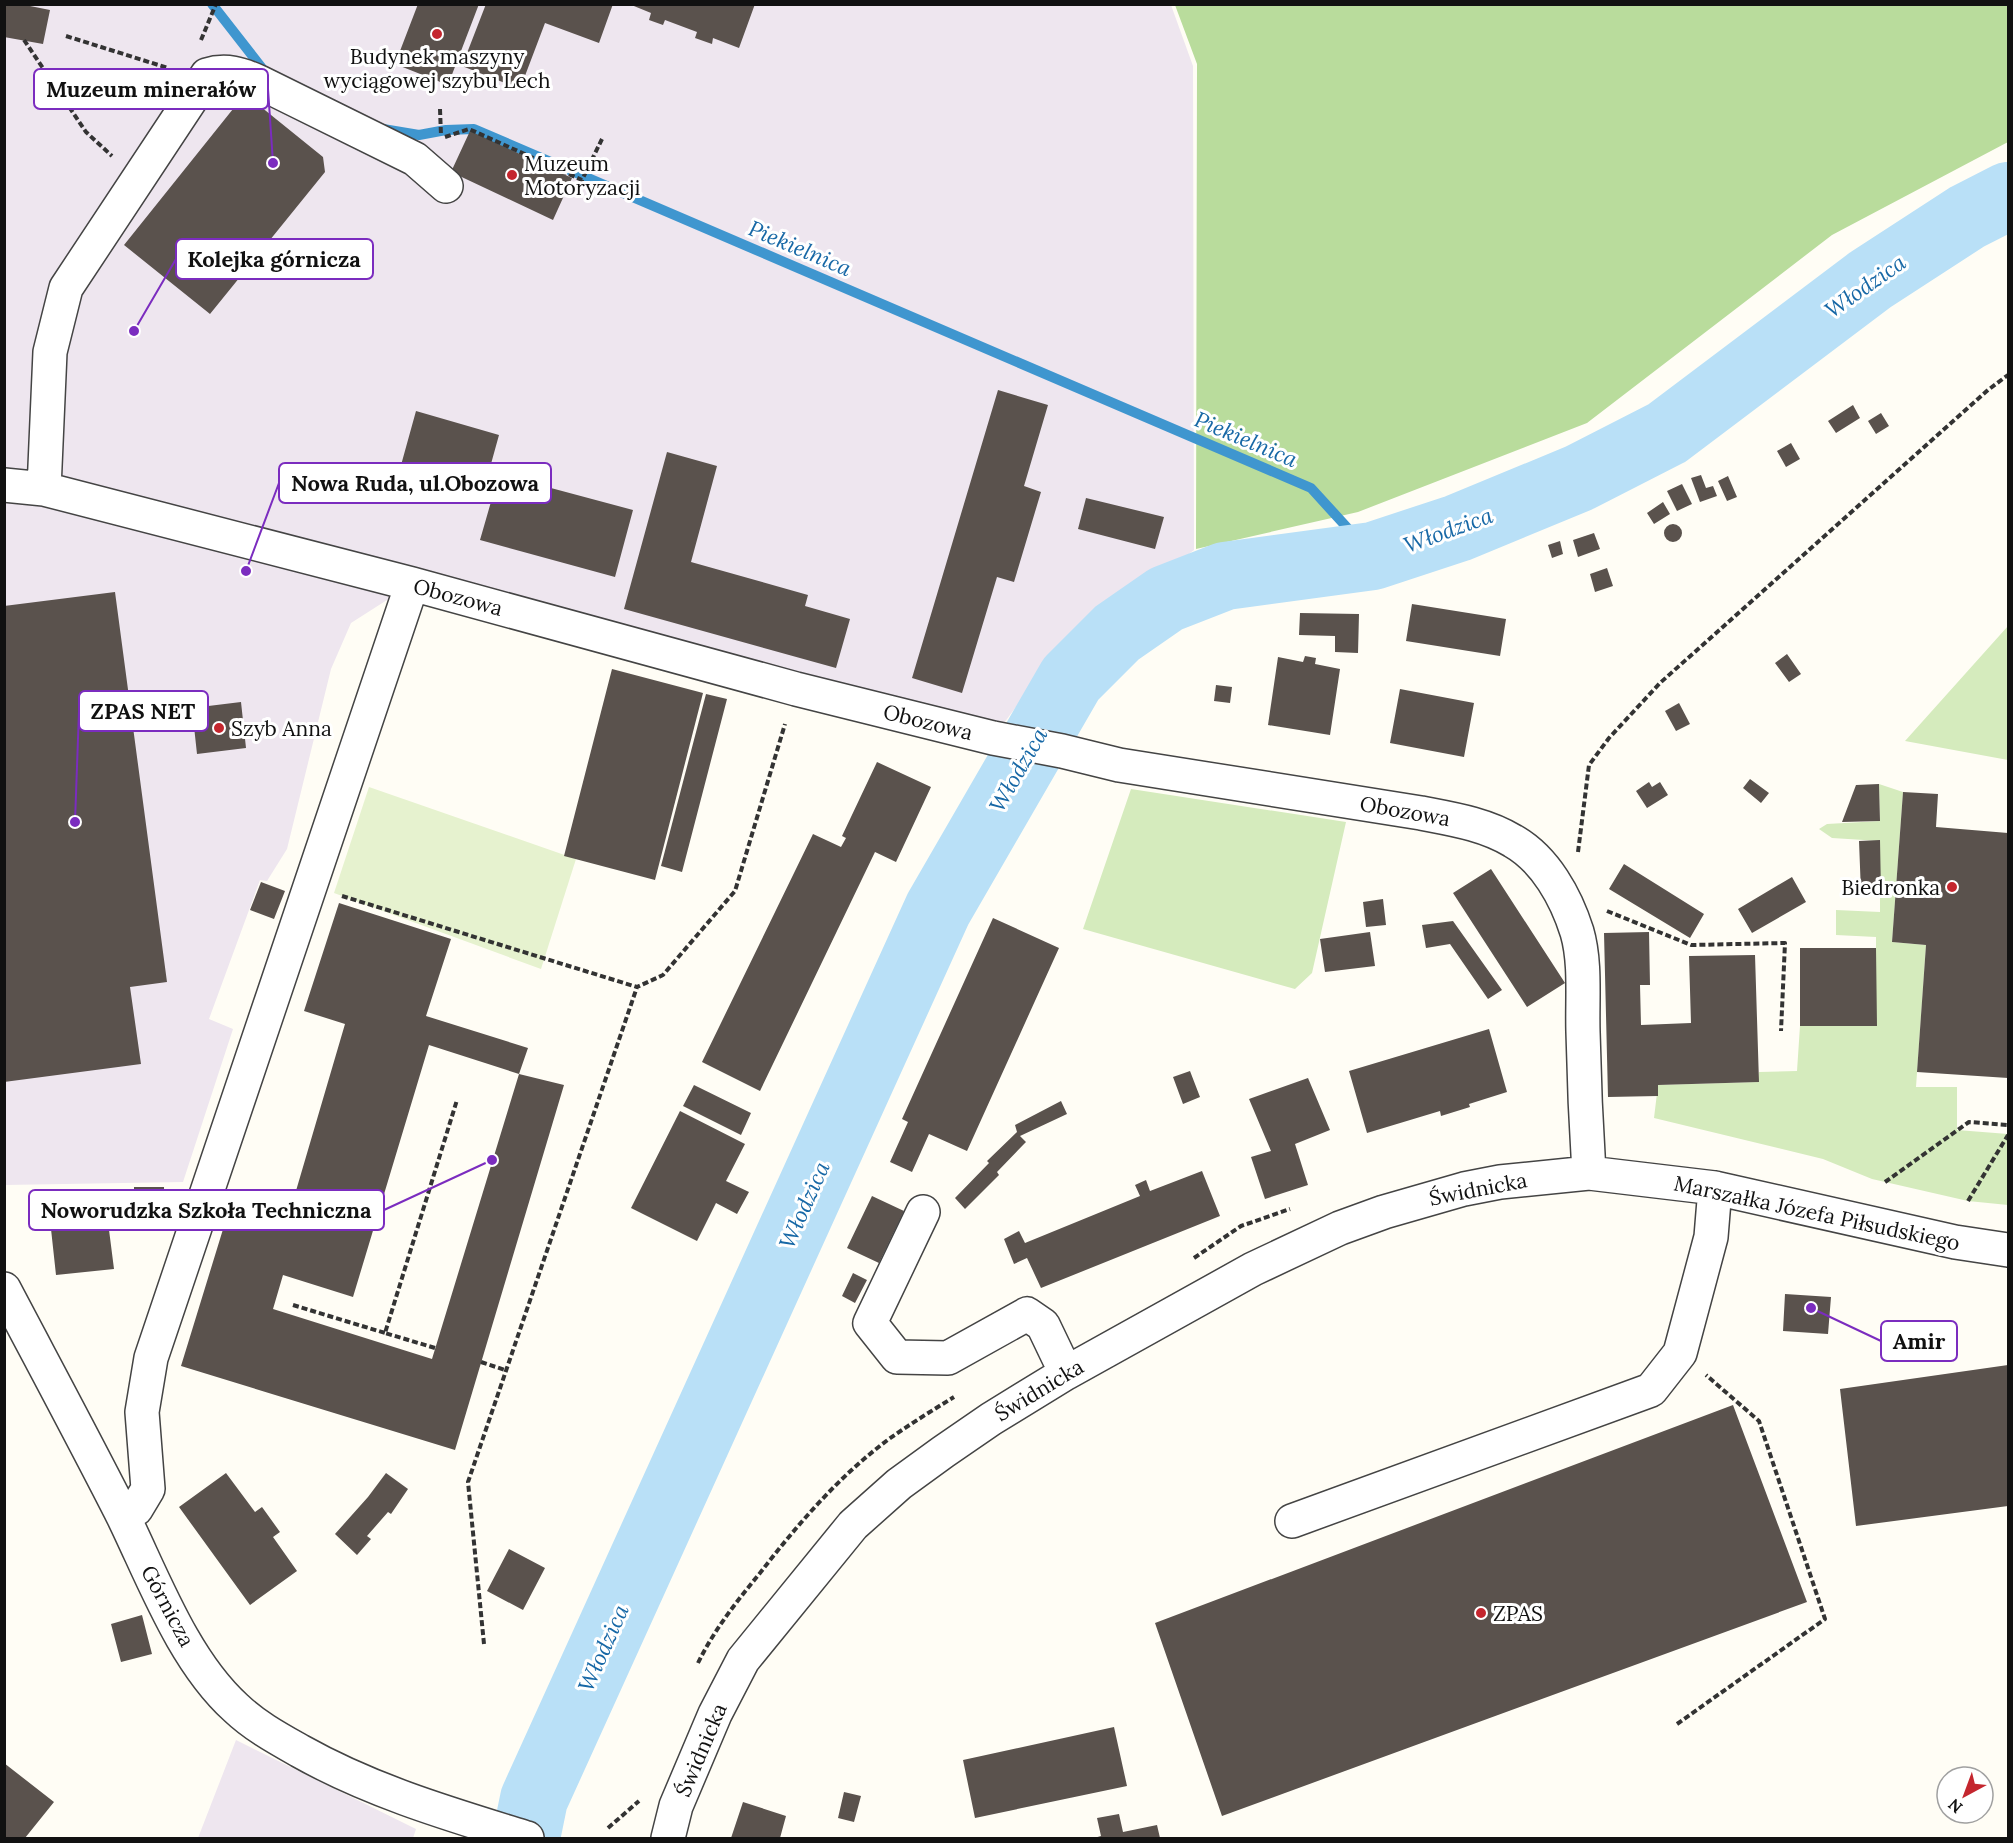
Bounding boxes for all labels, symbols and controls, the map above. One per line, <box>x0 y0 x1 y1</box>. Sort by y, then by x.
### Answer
marker: Budynek maszyny wyciągowej szybu Lech <box>430 27 444 41</box>
place label: Budynek maszyny wyciągowej szybu Lech <box>323 43 551 94</box>
callout: Muzeum minerałów <box>34 69 268 109</box>
text: Muzeum minerałów <box>46 75 256 103</box>
place label: Muzeum Motoryzacji <box>524 150 641 201</box>
marker: Muzeum Motoryzacji <box>505 168 519 182</box>
water label: Piekielnica <box>744 214 857 283</box>
callout: Kolejka górnicza <box>176 239 373 279</box>
text: Kolejka górnicza <box>187 245 361 273</box>
water label: Włodzica <box>1819 247 1912 324</box>
water label: Piekielnica <box>1190 405 1303 474</box>
callout: Nowa Ruda, ul.Obozowa <box>279 463 551 503</box>
text: Nowa Ruda, ul.Obozowa <box>291 469 539 497</box>
water label: Włodzica <box>1400 501 1497 559</box>
street label: Obozowa <box>410 572 506 622</box>
callout: ZPAS NET <box>79 691 208 731</box>
text: ZPAS NET <box>91 697 195 725</box>
street label: Obozowa <box>880 698 976 746</box>
place label: Szyb Anna <box>231 715 332 742</box>
marker: Szyb Anna <box>212 721 226 735</box>
water label: Włodzica <box>983 722 1054 817</box>
street label: Obozowa <box>1358 790 1452 832</box>
place label: Biedronka <box>1841 874 1940 901</box>
marker: Biedronka <box>1945 880 1959 894</box>
water label: Włodzica <box>772 1156 836 1253</box>
street label: Świdnicka <box>1427 1166 1529 1212</box>
street label: Marszałka Józefa Piłsudskiego <box>1671 1169 1963 1257</box>
callout: Noworudzka Szkoła Techniczna <box>29 1190 384 1230</box>
text: Noworudzka Szkoła Techniczna <box>40 1196 372 1224</box>
callout: Amir <box>1881 1321 1957 1361</box>
text: Amir <box>1893 1327 1946 1355</box>
street label: Świdnicka <box>990 1353 1089 1427</box>
street label: Górnicza <box>135 1561 201 1652</box>
water label: Włodzica <box>571 1599 635 1696</box>
place label: ZPAS <box>1493 1600 1543 1627</box>
marker: ZPAS <box>1474 1606 1488 1620</box>
street label: Świdnicka <box>669 1699 733 1801</box>
north arrow <box>1935 1765 1995 1825</box>
text: N <box>1944 1795 1966 1818</box>

